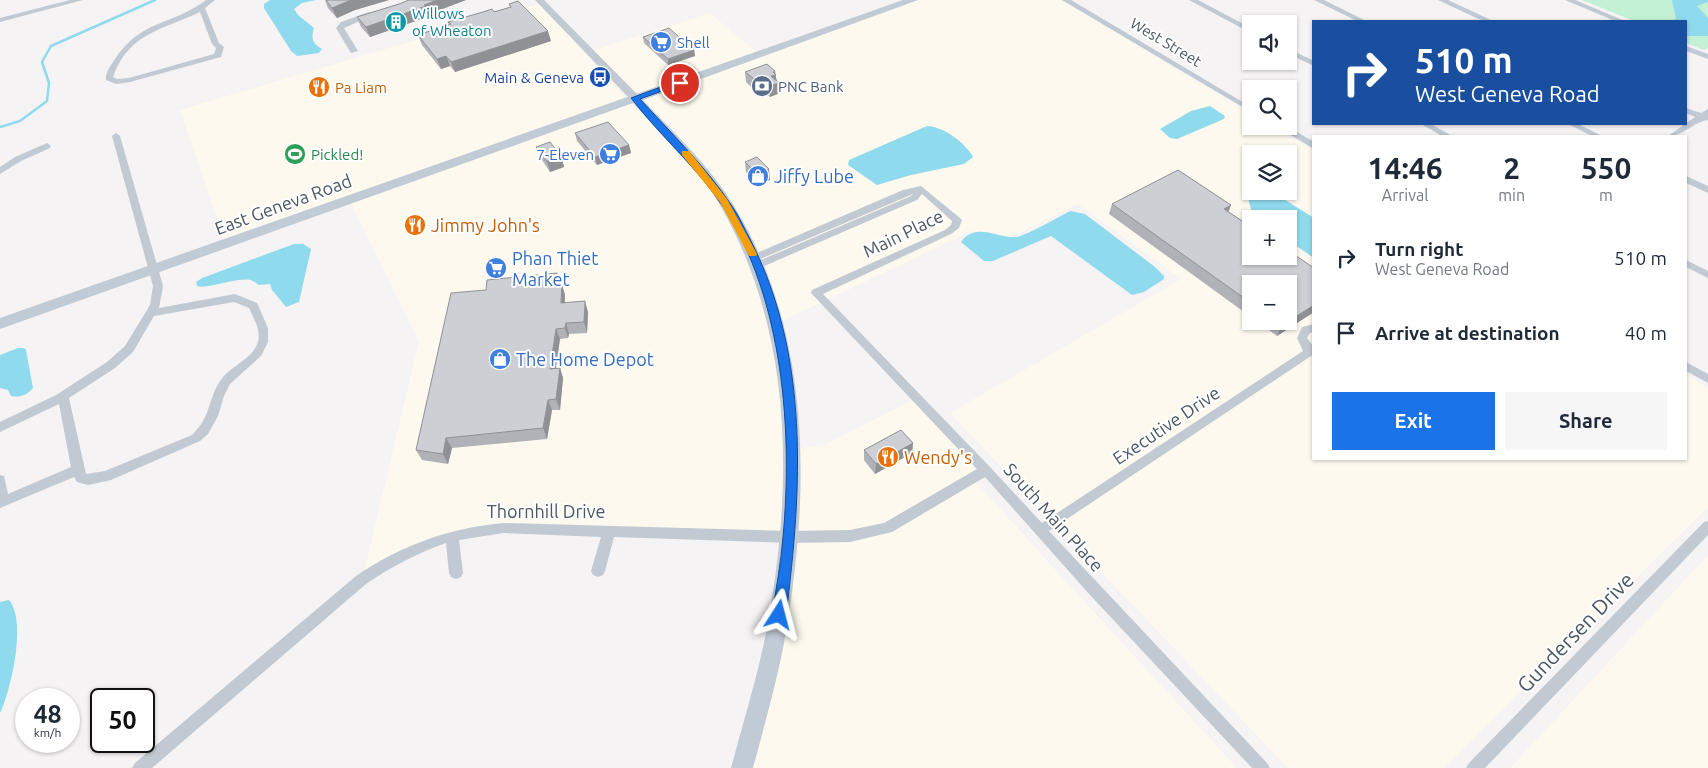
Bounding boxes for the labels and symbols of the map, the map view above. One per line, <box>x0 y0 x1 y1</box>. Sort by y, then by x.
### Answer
place label: Willows of Wheaton <box>412 5 492 39</box>
building icon: Willows of Wheaton <box>384 10 408 34</box>
street label: West Street <box>1127 14 1205 70</box>
supermarket icon: Shell <box>649 30 673 54</box>
place label: Shell <box>677 34 710 51</box>
pin <box>659 62 701 104</box>
bus stop icon: Main & Geneva <box>588 65 612 89</box>
place label: Main & Geneva <box>484 69 584 86</box>
bank icon: PNC Bank <box>750 74 774 98</box>
restaurant icon: Pa Liam <box>307 75 331 99</box>
place label: PNC Bank <box>778 78 844 95</box>
place label: Pa Liam <box>335 79 387 96</box>
sports icon: Pickled! <box>283 142 307 166</box>
supermarket icon: 7-Eleven <box>598 142 622 166</box>
place label: Pickled! <box>311 146 363 163</box>
place label: 7-Eleven <box>536 146 594 163</box>
shop icon: Jiffy Lube <box>746 164 770 188</box>
place label: Jiffy Lube <box>774 166 854 186</box>
street label: East Geneva Road <box>212 170 354 238</box>
street label: Main Place <box>860 205 946 261</box>
restaurant icon: Jimmy John's <box>403 213 427 237</box>
place label: Jimmy John's <box>431 215 540 235</box>
place label: Phan Thiet Market <box>512 248 598 289</box>
supermarket icon: Phan Thiet Market <box>484 256 508 280</box>
shop icon: The Home Depot <box>488 347 512 371</box>
place label: The Home Depot <box>516 349 654 369</box>
street label: Executive Drive <box>1109 382 1223 468</box>
restaurant icon: Wendy's <box>876 445 900 469</box>
place label: Wendy's <box>904 447 972 467</box>
street label: South Main Place <box>1000 459 1108 575</box>
street label: Thornhill Drive <box>487 501 605 521</box>
street label: Gundersen Drive <box>1512 567 1638 697</box>
position arrow <box>752 588 804 640</box>
speed limit sign: 50 <box>90 688 155 753</box>

